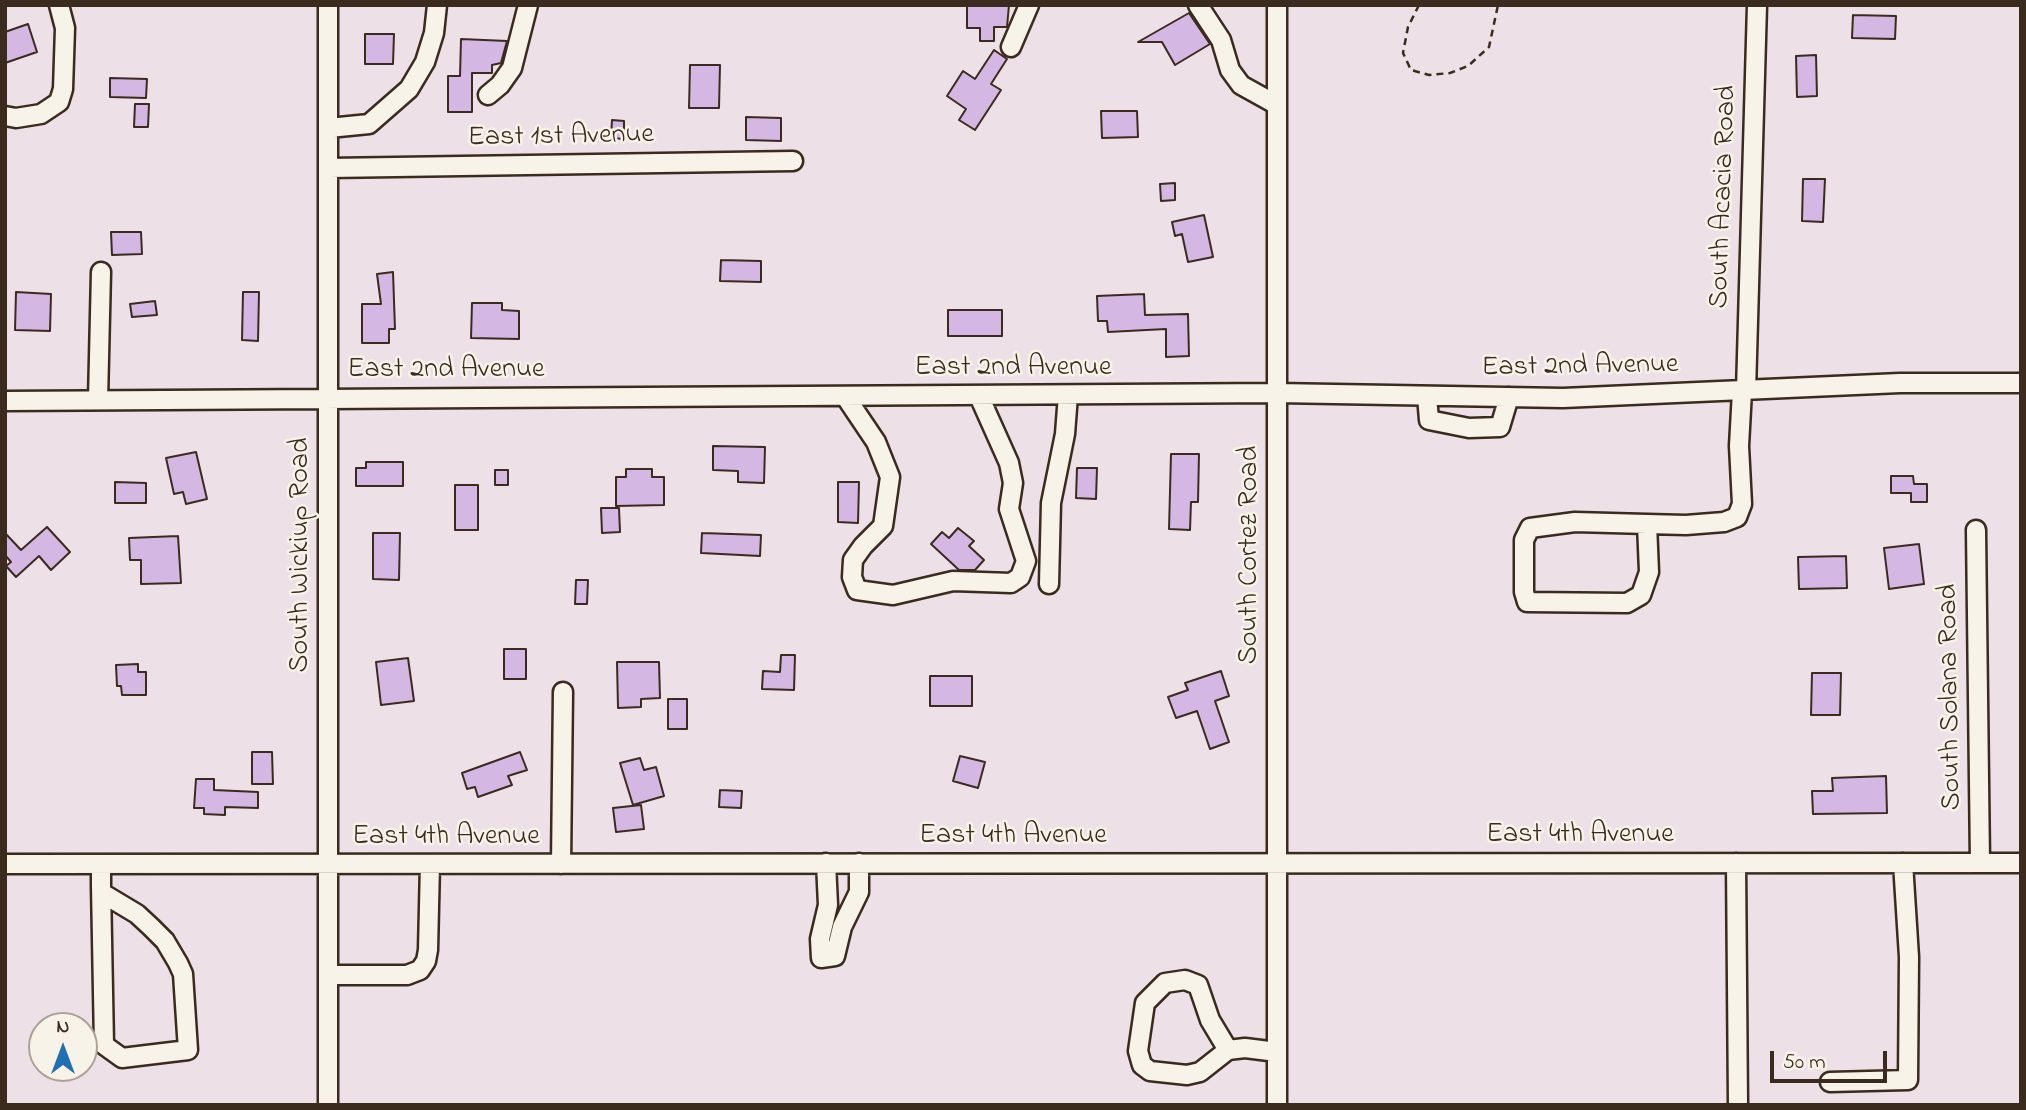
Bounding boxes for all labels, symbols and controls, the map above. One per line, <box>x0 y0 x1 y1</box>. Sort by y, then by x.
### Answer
street label: South Acacia Road <box>1704 85 1746 309</box>
street label: East 1st Avenue <box>468 120 654 156</box>
street label: East 2nd Avenue <box>1481 349 1679 387</box>
street label: East 2nd Avenue <box>915 352 1111 386</box>
street label: East 2nd Avenue <box>348 354 544 388</box>
street label: South Wickiup Road <box>285 437 319 673</box>
street label: South Cortez Road <box>1234 446 1268 664</box>
street label: South Solana Road <box>1933 583 1971 811</box>
street label: East 4th Avenue <box>1486 819 1674 853</box>
street label: East 4th Avenue <box>919 820 1107 854</box>
street label: East 4th Avenue <box>352 821 540 855</box>
north arrow <box>28 1012 98 1082</box>
text: N <box>57 1014 69 1041</box>
scale bar <box>1774 1036 1891 1080</box>
text: 50 m <box>1783 1048 1826 1078</box>

